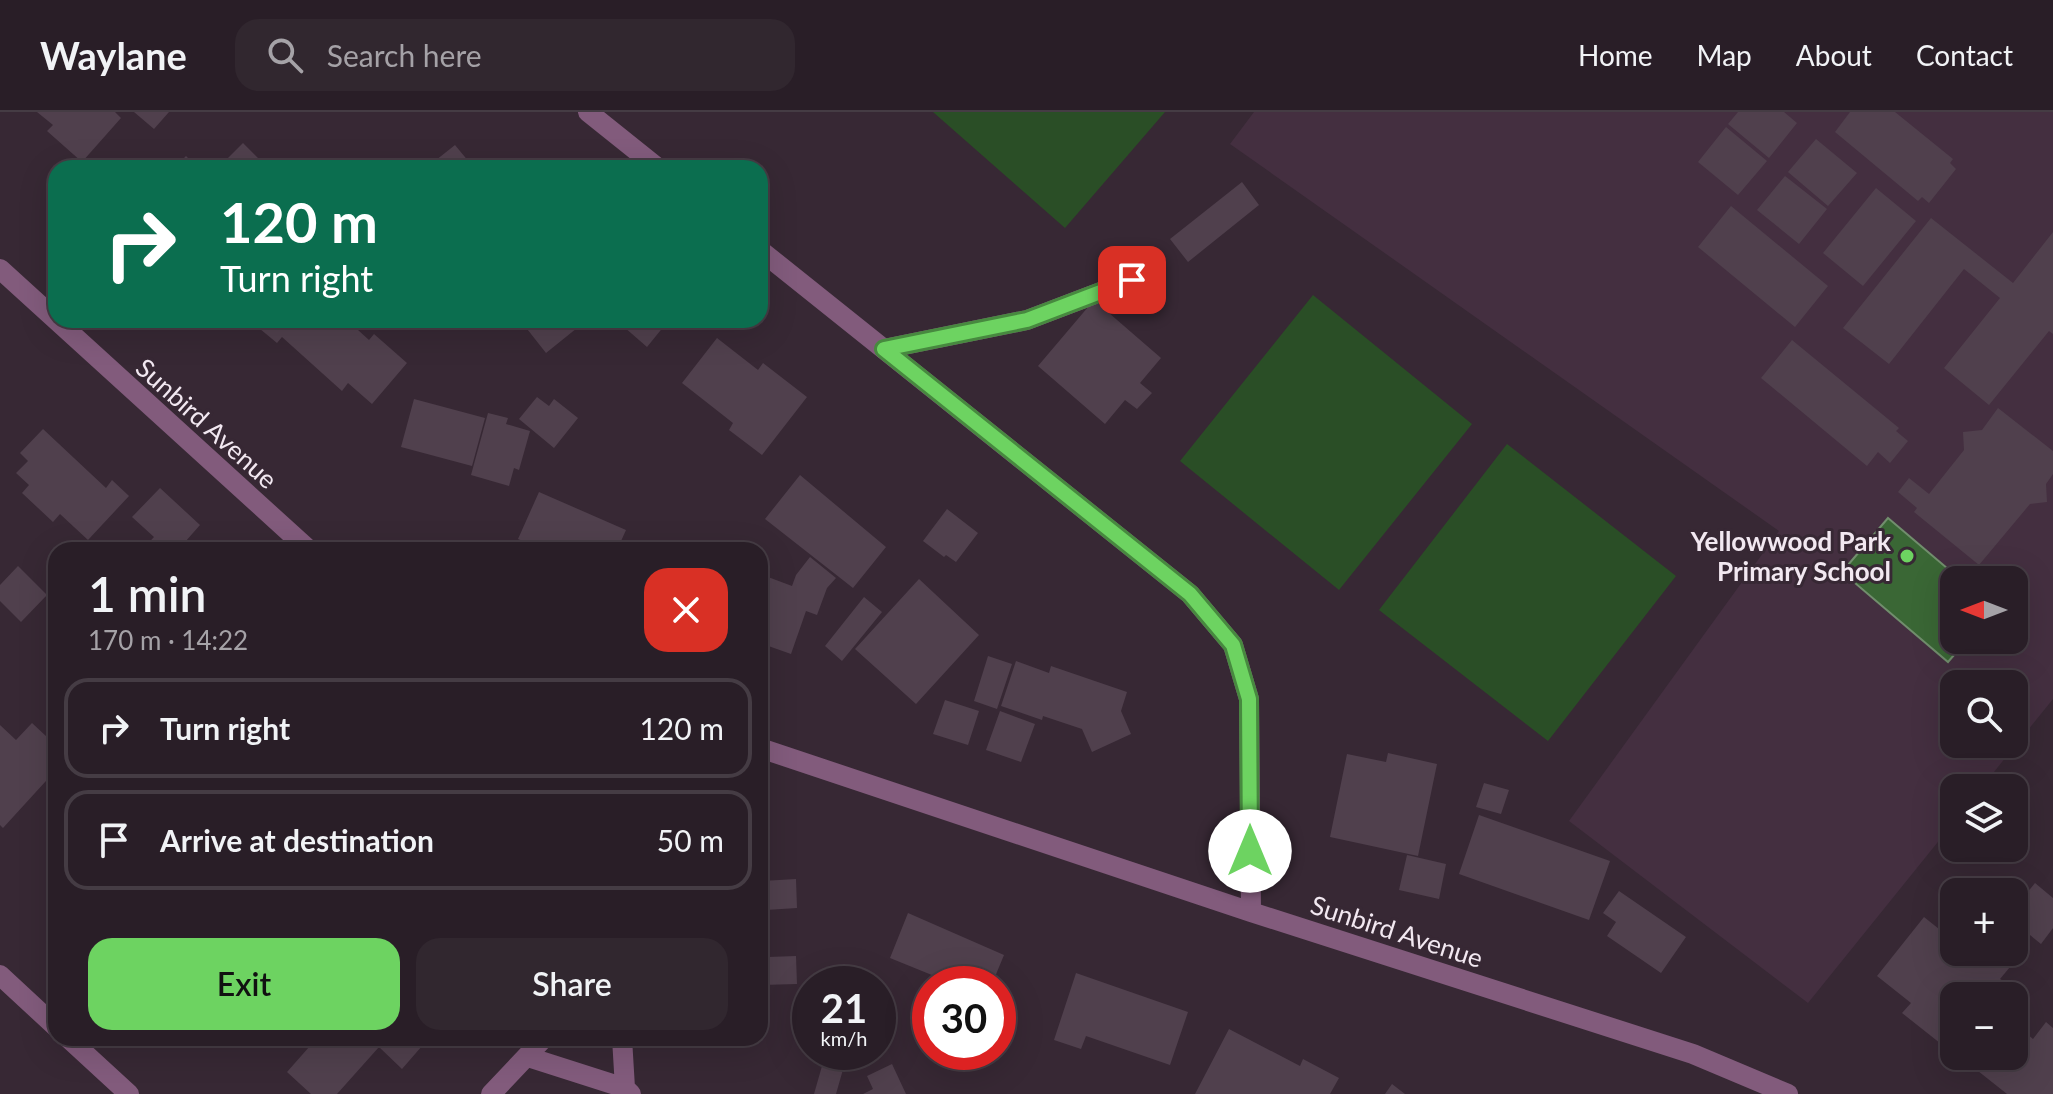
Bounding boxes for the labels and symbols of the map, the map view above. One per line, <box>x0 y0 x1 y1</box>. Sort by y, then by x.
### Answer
pin <box>1098 246 1166 314</box>
street label: Sunbird Avenue <box>130 351 284 495</box>
place label: Yellowwood Park Primary School <box>1690 525 1891 587</box>
marker: Yellowwood Park Primary School <box>1898 547 1916 565</box>
north arrow <box>1940 566 2028 654</box>
position arrow <box>1208 809 1292 893</box>
street label: Sunbird Avenue <box>1307 888 1487 974</box>
speed limit sign: 30 <box>912 966 1016 1070</box>

